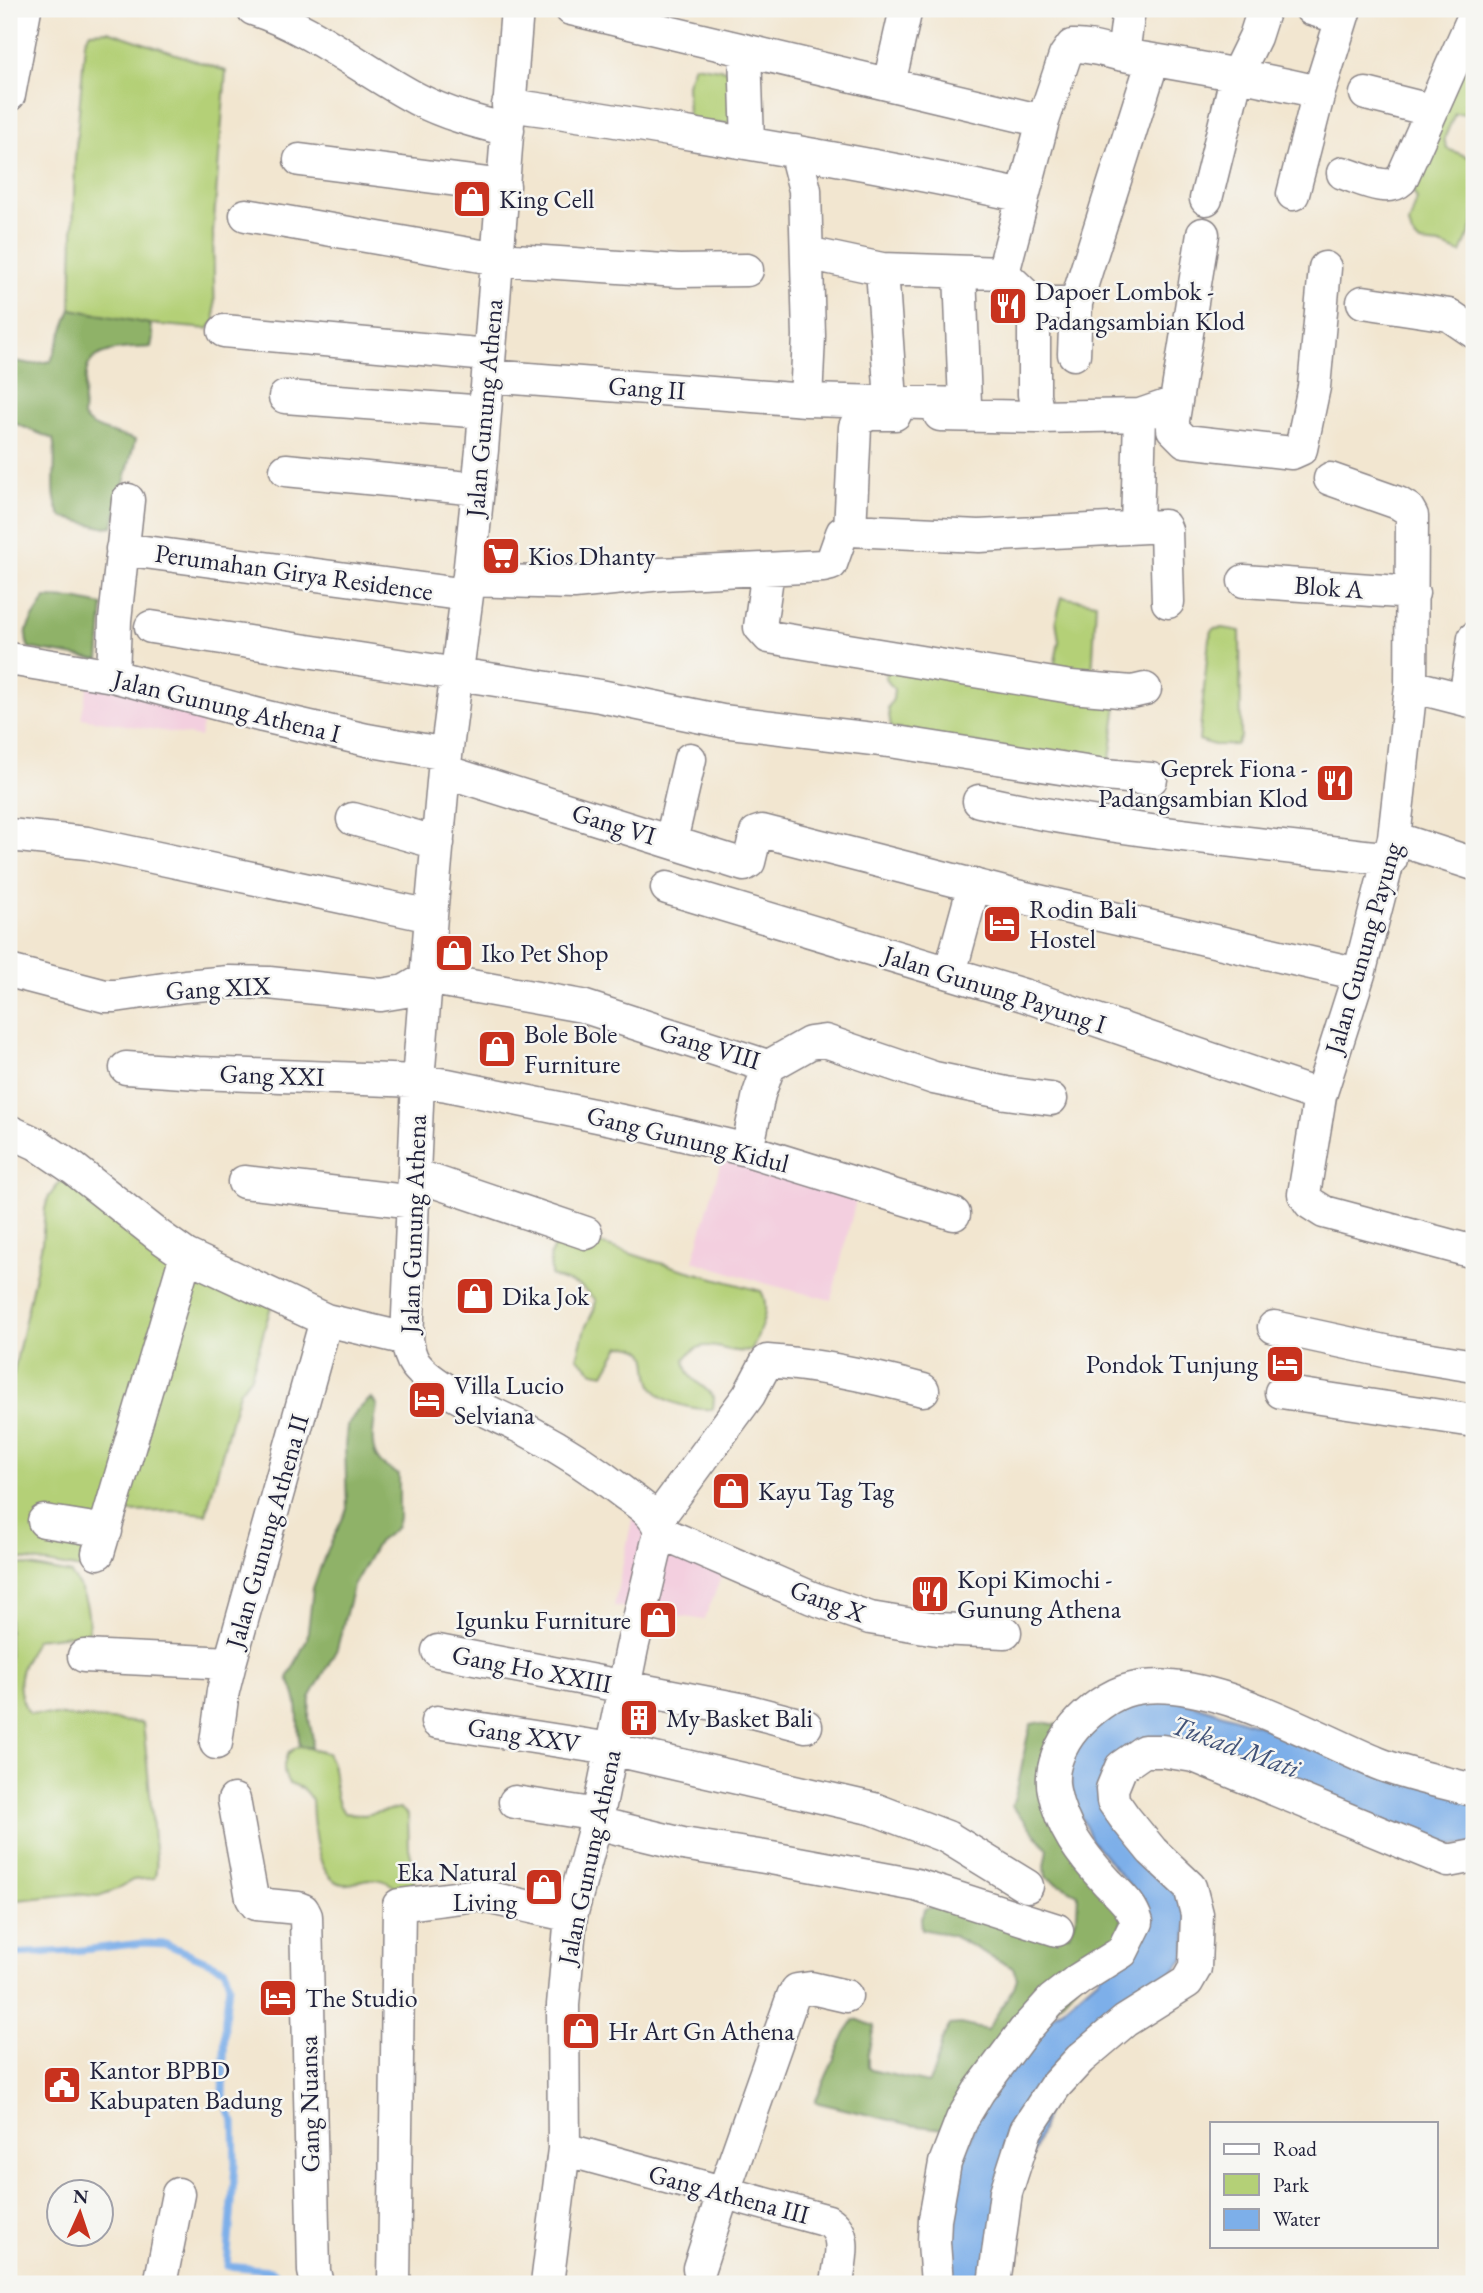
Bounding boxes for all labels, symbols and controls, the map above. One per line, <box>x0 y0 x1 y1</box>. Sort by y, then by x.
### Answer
shop icon: King Cell <box>451 178 493 220</box>
place label: King Cell <box>499 182 594 216</box>
place label: Dapoer Lombok - Padangsambian Klod <box>1035 274 1246 338</box>
restaurant icon: Dapoer Lombok - Padangsambian Klod <box>987 285 1029 327</box>
street label: Jalan Gunung Athena <box>457 297 511 520</box>
street label: Gang II <box>607 368 687 408</box>
supermarket icon: Kios Dhanty <box>480 535 522 577</box>
street label: Perumahan Girya Residence <box>153 536 435 608</box>
place label: Kios Dhanty <box>528 539 656 573</box>
street label: Blok A <box>1293 568 1366 606</box>
street label: Jalan Gunung Athena I <box>108 661 344 751</box>
place label: Geprek Fiona - Padangsambian Klod <box>1098 751 1309 815</box>
restaurant icon: Geprek Fiona - Padangsambian Klod <box>1314 762 1356 804</box>
street label: Gang VI <box>568 795 660 853</box>
street label: Jalan Gunung Payung <box>1316 838 1410 1060</box>
place label: Rodin Bali Hostel <box>1029 892 1137 956</box>
hotel icon: Rodin Bali Hostel <box>981 903 1023 945</box>
shop icon: Iko Pet Shop <box>433 932 475 974</box>
place label: Iko Pet Shop <box>481 936 609 970</box>
street label: Jalan Gunung Payung I <box>877 936 1111 1041</box>
street label: Gang XIX <box>165 968 272 1008</box>
street label: Gang VIII <box>656 1015 765 1077</box>
place label: Bole Bole Furniture <box>524 1017 621 1081</box>
shop icon: Bole Bole Furniture <box>476 1028 518 1070</box>
street label: Gang XXI <box>219 1056 325 1094</box>
street label: Gang Gunung Kidul <box>583 1097 793 1181</box>
street label: Jalan Gunung Athena <box>392 1113 434 1336</box>
shop icon: Dika Jok <box>454 1275 496 1317</box>
place label: Dika Jok <box>502 1279 590 1313</box>
hotel icon: Pondok Tunjung <box>1264 1343 1306 1385</box>
place label: Pondok Tunjung <box>1086 1347 1259 1381</box>
place label: Villa Lucio Selviana <box>454 1368 564 1432</box>
hotel icon: Villa Lucio Selviana <box>406 1379 448 1421</box>
street label: Jalan Gunung Athena II <box>217 1410 317 1654</box>
shop icon: Kayu Tag Tag <box>710 1470 752 1512</box>
place label: Kayu Tag Tag <box>758 1474 895 1508</box>
place label: Kopi Kimochi - Gunung Athena <box>957 1562 1122 1626</box>
street label: Gang X <box>786 1572 871 1631</box>
restaurant icon: Kopi Kimochi - Gunung Athena <box>909 1573 951 1615</box>
shop icon: Igunku Furniture <box>637 1599 679 1641</box>
place label: Igunku Furniture <box>456 1603 631 1637</box>
street label: Gang Ho XXIII <box>449 1637 615 1701</box>
building icon: My Basket Bali <box>618 1697 660 1739</box>
place label: My Basket Bali <box>666 1701 813 1735</box>
water label: Tukad Mati <box>1167 1706 1307 1786</box>
street label: Gang XXV <box>465 1709 583 1761</box>
street label: Jalan Gunung Athena <box>549 1746 629 1970</box>
place label: Eka Natural Living <box>396 1855 518 1919</box>
shop icon: Eka Natural Living <box>523 1866 565 1908</box>
hotel icon: The Studio <box>257 1977 299 2019</box>
place label: The Studio <box>305 1981 418 2015</box>
shop icon: Hr Art Gn Athena <box>560 2010 602 2052</box>
place label: Hr Art Gn Athena <box>608 2014 795 2048</box>
street label: Gang Nuansa <box>291 2035 327 2173</box>
place label: Kantor BPBD Kabupaten Badung <box>89 2053 283 2117</box>
public building icon: Kantor BPBD Kabupaten Badung <box>41 2064 83 2106</box>
legend <box>1210 2122 1438 2248</box>
text: Road <box>1273 2135 1317 2162</box>
street label: Gang Athena III <box>645 2156 813 2232</box>
text: Park <box>1273 2171 1310 2198</box>
north arrow <box>46 2178 116 2248</box>
text: N <box>73 2184 90 2209</box>
text: Water <box>1273 2205 1320 2232</box>

